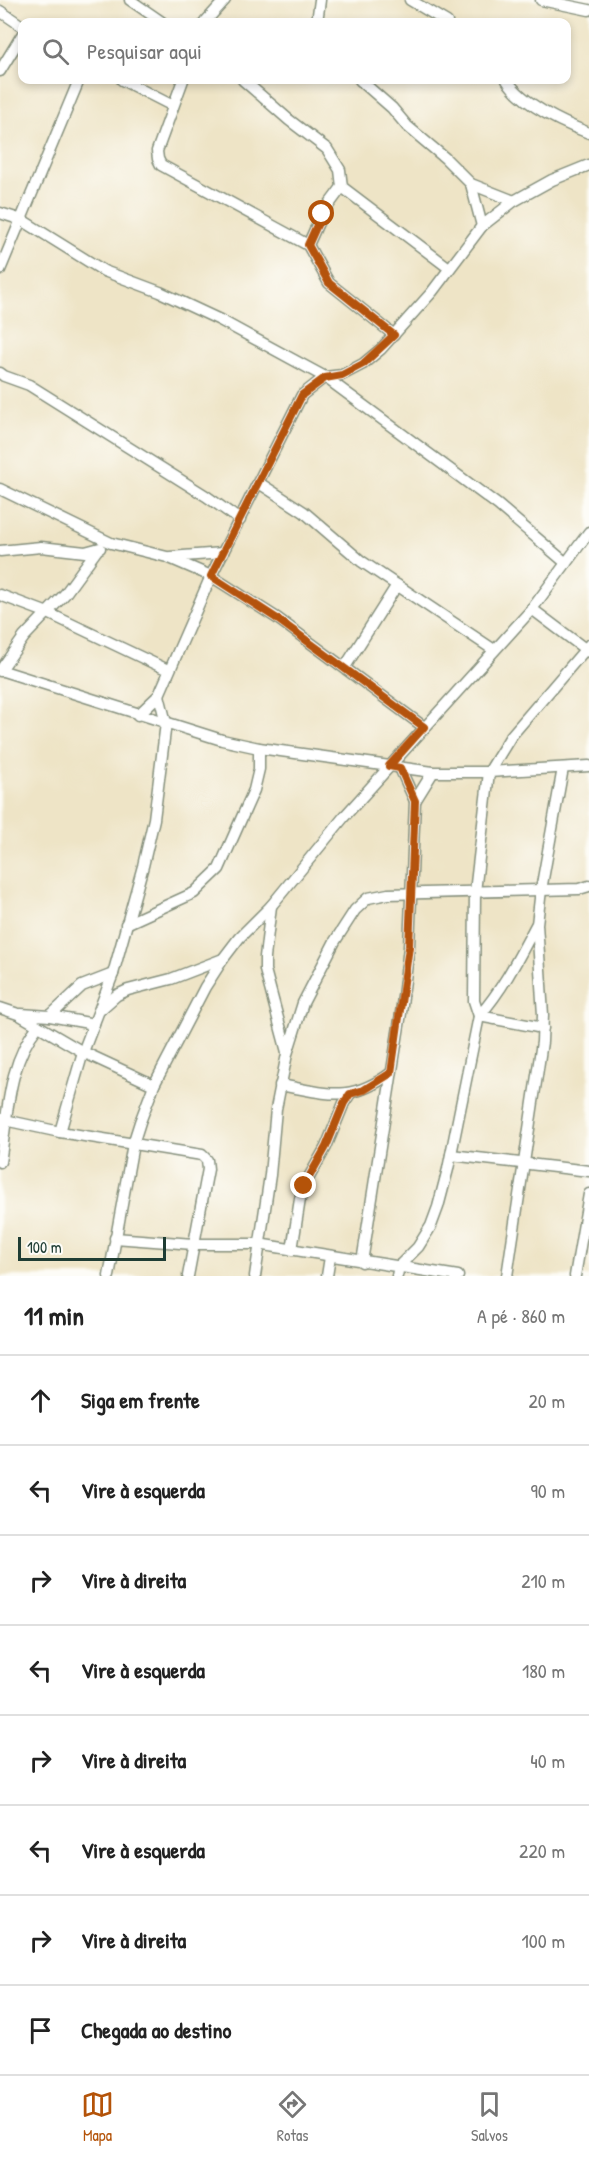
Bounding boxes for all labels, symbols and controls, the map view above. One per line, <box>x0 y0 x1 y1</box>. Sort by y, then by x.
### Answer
search box <box>18 18 571 84</box>
icon: search <box>39 35 72 68</box>
text: Pesquisar aqui <box>87 36 202 66</box>
route start <box>308 200 334 226</box>
route end <box>290 1172 316 1198</box>
scale bar <box>18 1234 166 1262</box>
text: 100 m <box>27 1236 62 1258</box>
text: 11 min <box>24 1298 84 1333</box>
text: A pé · 860 m <box>477 1302 565 1329</box>
icon: ahead <box>24 1384 57 1417</box>
text: Siga em frente <box>81 1385 200 1415</box>
text: 20 m <box>528 1387 565 1414</box>
icon: left <box>24 1474 57 1507</box>
text: Vire à esquerda <box>81 1475 205 1505</box>
text: 90 m <box>531 1477 565 1504</box>
icon: right <box>24 1564 57 1597</box>
text: Vire à direita <box>81 1565 186 1595</box>
text: 210 m <box>521 1567 565 1594</box>
icon: left <box>24 1654 57 1687</box>
text: Vire à esquerda <box>81 1655 205 1685</box>
text: 180 m <box>522 1657 565 1684</box>
icon: right <box>24 1744 57 1777</box>
text: Vire à direita <box>81 1745 186 1775</box>
text: 40 m <box>530 1747 565 1774</box>
icon: left <box>24 1834 57 1867</box>
text: Vire à esquerda <box>81 1835 205 1865</box>
text: 220 m <box>519 1837 565 1864</box>
icon: right <box>24 1924 57 1957</box>
text: Vire à direita <box>81 1925 186 1955</box>
text: 100 m <box>522 1927 565 1954</box>
icon: arrive <box>24 2014 57 2047</box>
text: Chegada ao destino <box>81 2015 231 2045</box>
tab: Mapa <box>81 2088 114 2146</box>
tab: Rotas <box>276 2088 309 2146</box>
tab: Salvos <box>471 2088 508 2146</box>

